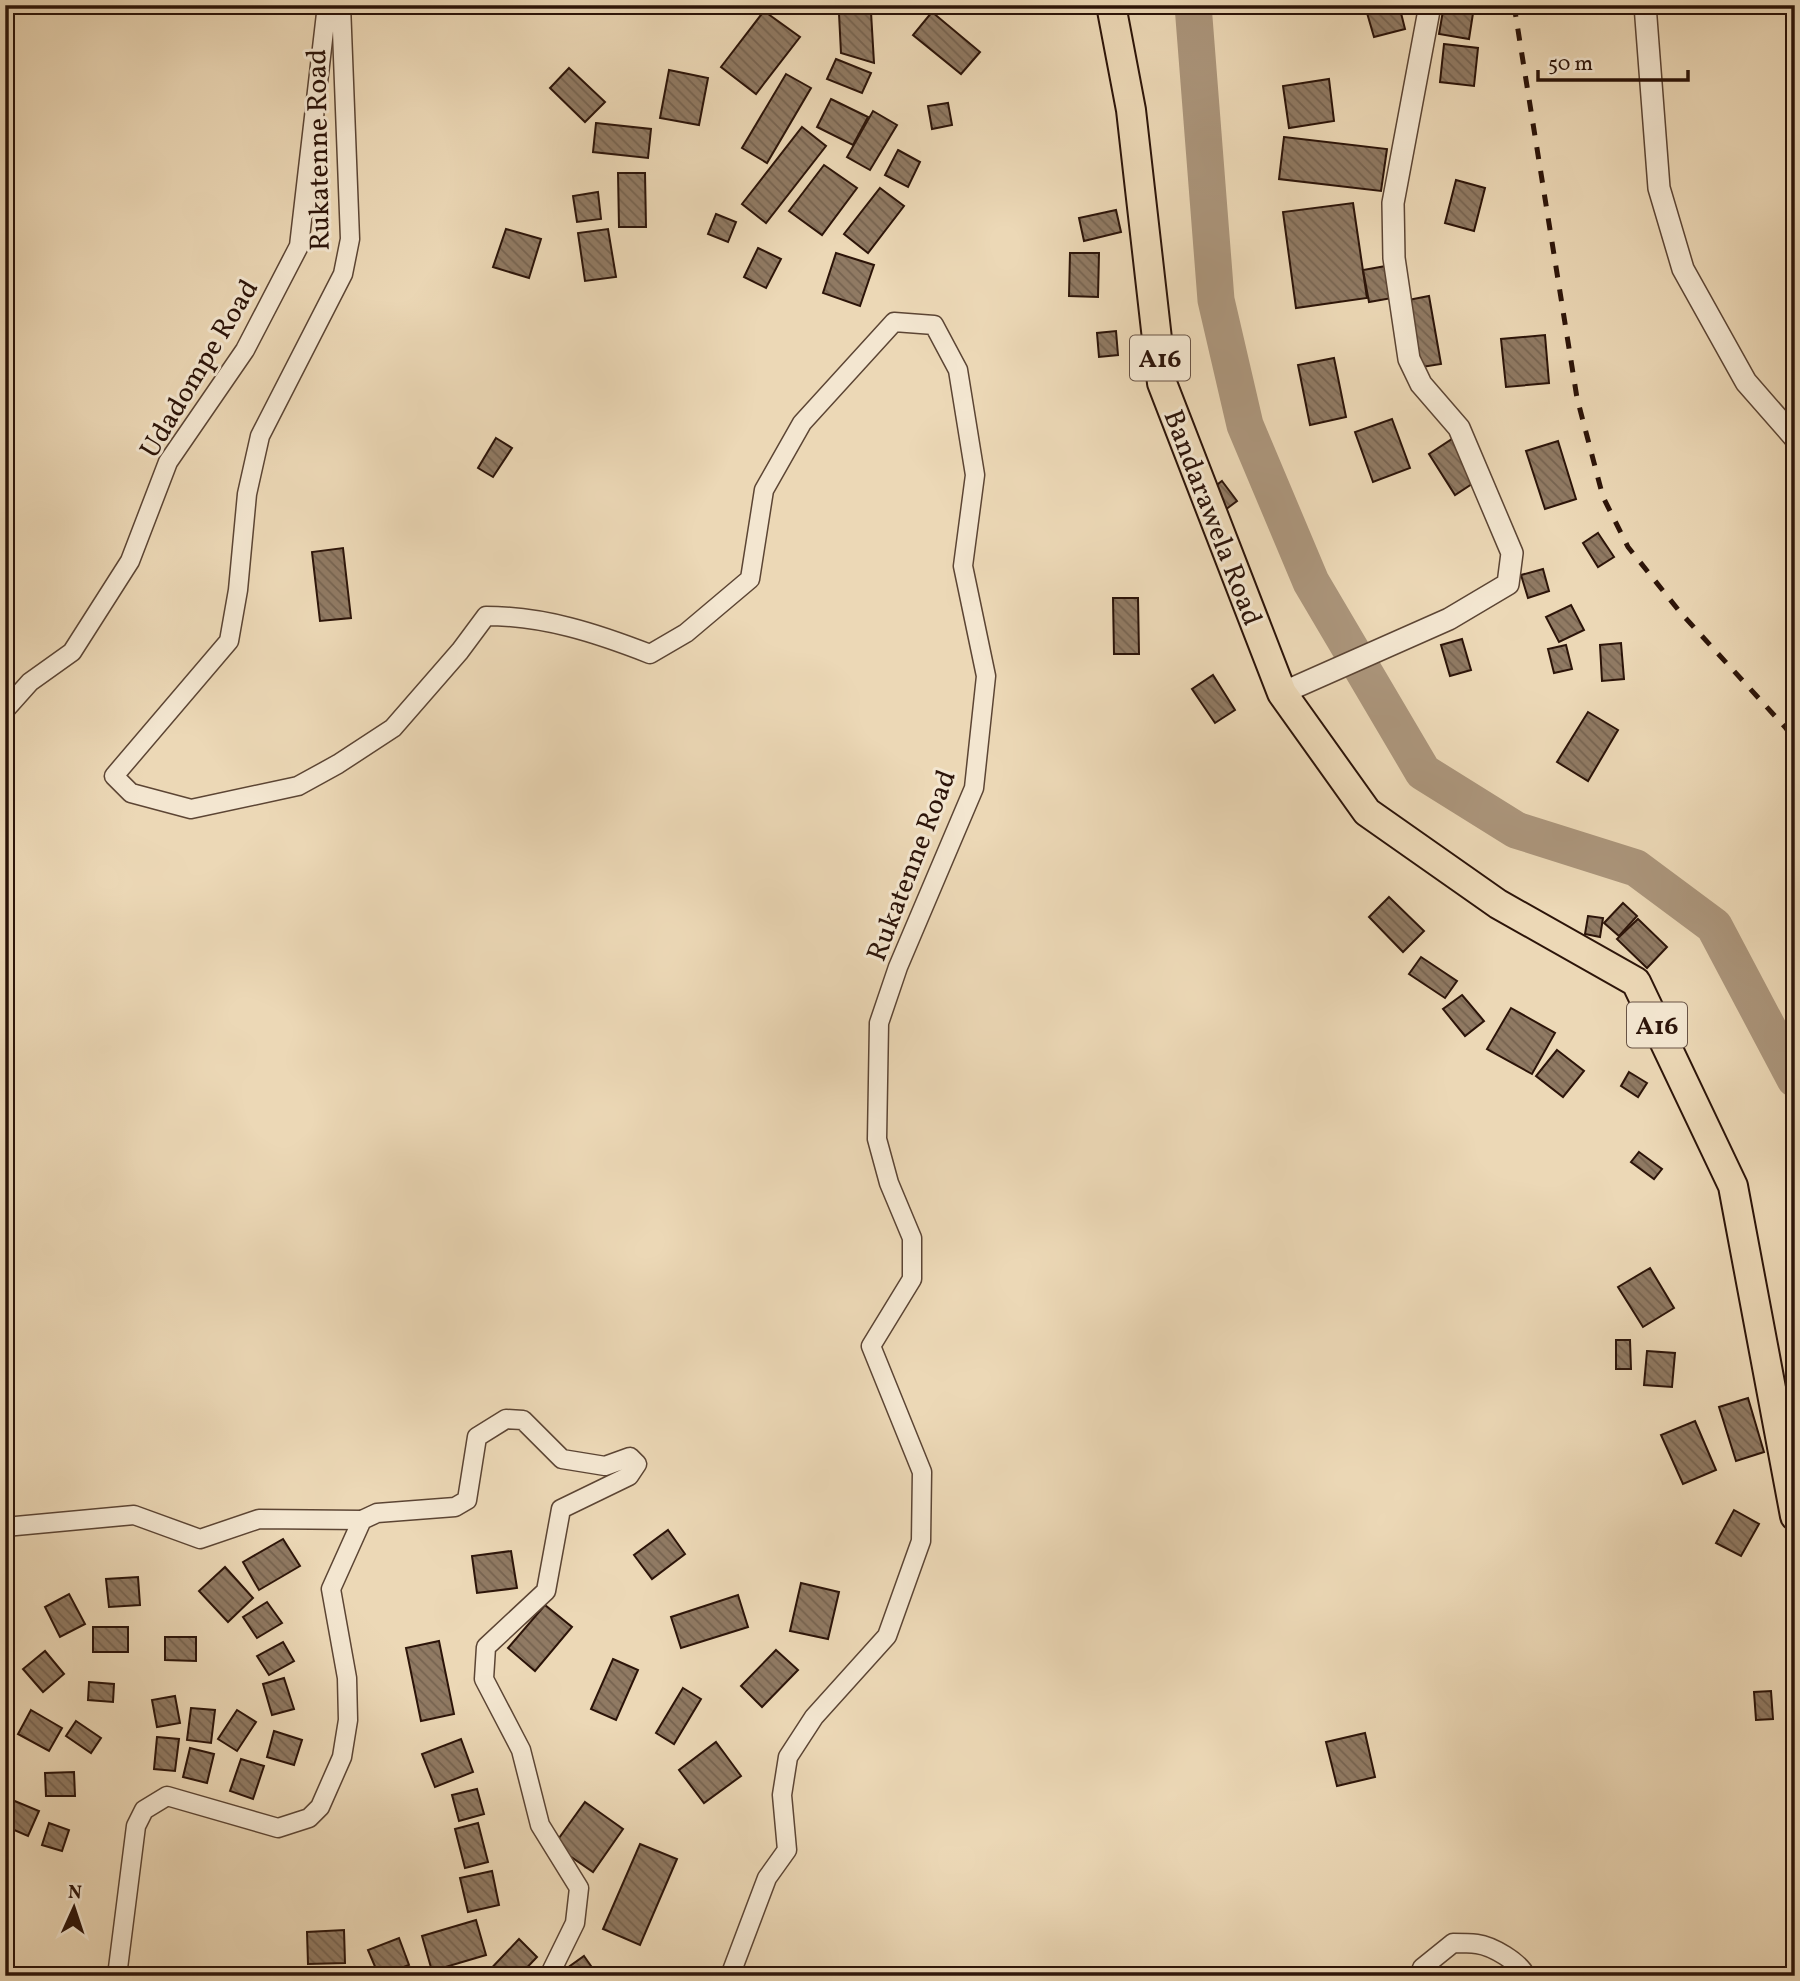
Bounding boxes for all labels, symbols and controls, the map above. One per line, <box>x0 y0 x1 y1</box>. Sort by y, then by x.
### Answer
scale bar <box>1538 38 1688 82</box>
street label: Rukatenne Road <box>298 49 341 251</box>
text: 50 m <box>1548 50 1593 79</box>
street label: Udadompe Road <box>131 273 269 466</box>
road number: A16 <box>1130 336 1190 380</box>
street label: Bandarawela Road <box>1153 404 1271 632</box>
street label: Rukatenne Road <box>858 765 967 967</box>
road number: A16 <box>1627 1002 1687 1048</box>
north arrow <box>38 1872 108 1942</box>
text: N <box>67 1880 83 1906</box>

